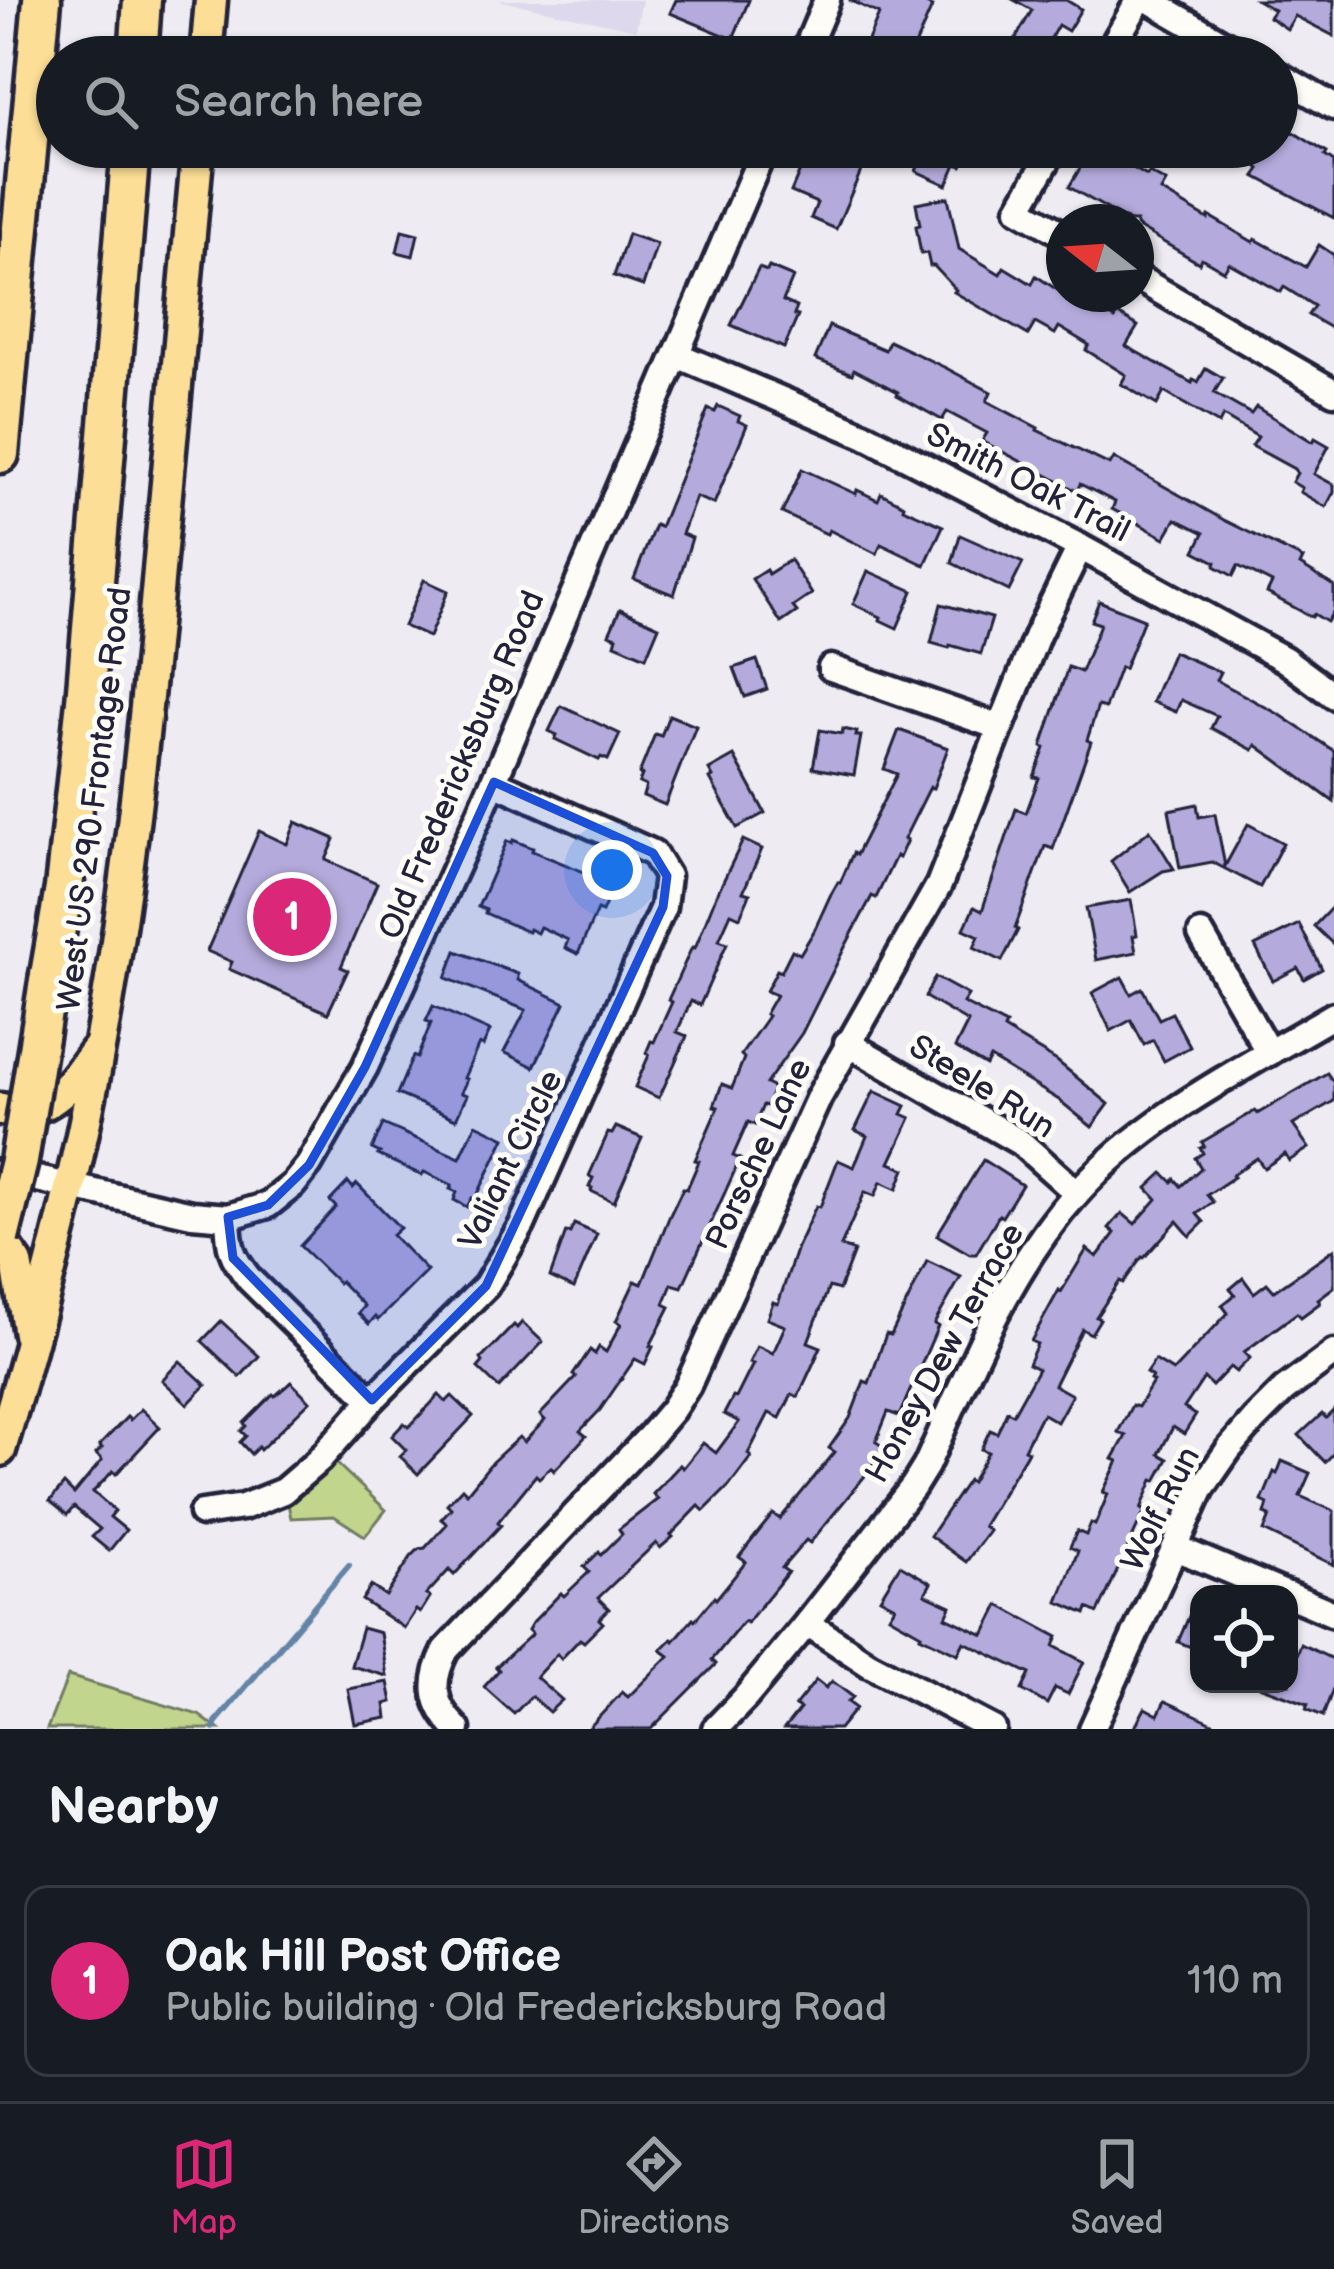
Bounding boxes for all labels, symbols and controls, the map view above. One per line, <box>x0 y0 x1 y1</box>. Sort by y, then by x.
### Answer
search box <box>36 36 1298 168</box>
icon: search <box>78 69 144 135</box>
text: Search here <box>174 75 423 130</box>
north arrow <box>1046 204 1154 312</box>
street label: Smith Oak Trail <box>920 415 1136 551</box>
street label: West US 290 Frontage Road <box>49 585 141 1013</box>
street label: Old Fredericksburg Road <box>370 585 554 945</box>
your location <box>582 840 642 900</box>
pin: 1 <box>253 872 331 962</box>
street label: Steele Run <box>902 1027 1062 1147</box>
street label: Porsche Lane <box>697 1052 821 1256</box>
street label: Valiant Circle <box>450 1064 572 1256</box>
street label: Honey Dew Terrace <box>857 1216 1033 1490</box>
street label: Wolf Run <box>1113 1440 1209 1578</box>
map controls <box>1190 1585 1298 1693</box>
button: locate <box>1190 1585 1298 1693</box>
text: Nearby <box>48 1777 219 1838</box>
text: Oak Hill Post Office <box>165 1930 561 1985</box>
text: 1 <box>82 1958 98 2005</box>
text: 110 m <box>1187 1958 1283 2005</box>
text: Public building · Old Fredericksburg Road <box>165 1985 887 2032</box>
tab: Map <box>171 2131 237 2243</box>
tab: Directions <box>578 2131 730 2243</box>
tab: Saved <box>1071 2131 1163 2243</box>

